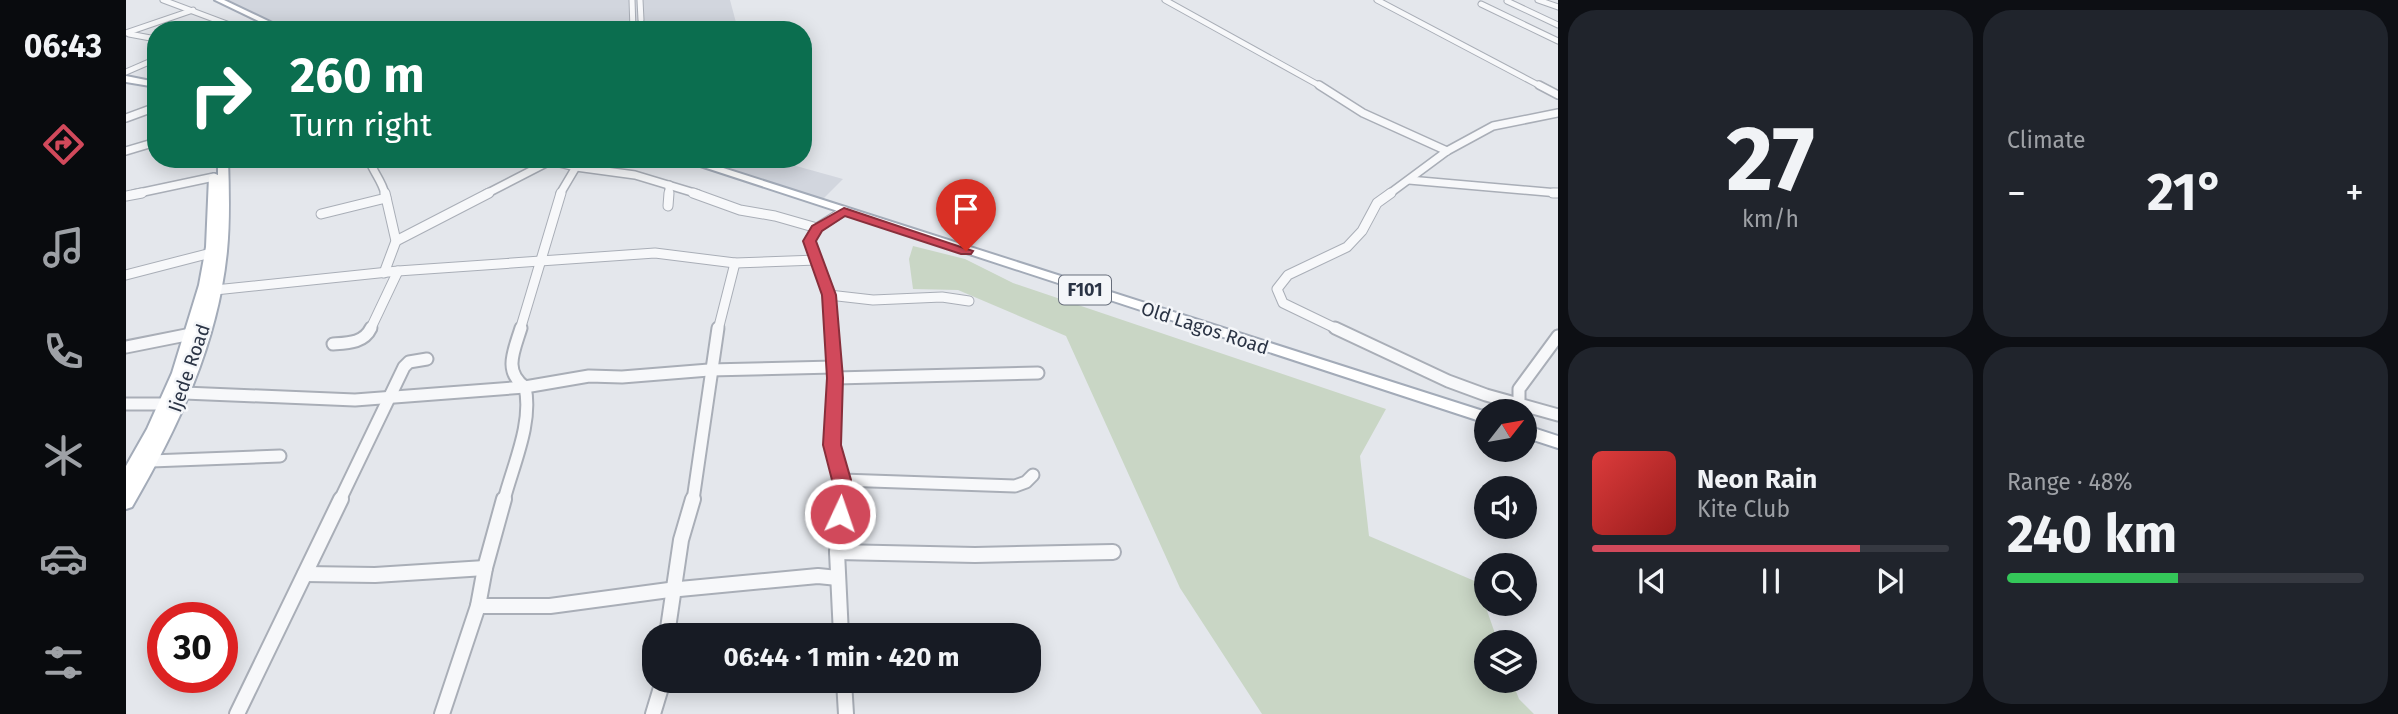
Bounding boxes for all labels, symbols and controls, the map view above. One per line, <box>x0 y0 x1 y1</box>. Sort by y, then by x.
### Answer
text: 06:43 <box>24 27 102 65</box>
text: 260 m <box>290 46 425 105</box>
icon: right <box>175 49 266 140</box>
text: 27 <box>1726 105 1815 214</box>
text: Turn right <box>290 106 432 144</box>
icon: directions <box>39 120 88 169</box>
text: Climate <box>2007 126 2086 154</box>
text: 21° <box>2147 161 2224 224</box>
text: − <box>2007 170 2026 216</box>
text: + <box>2345 170 2364 216</box>
pin <box>936 179 996 251</box>
icon: arrive <box>947 190 985 228</box>
text: km/h <box>1742 205 1799 233</box>
icon: music <box>39 223 88 272</box>
road number: F101 <box>1059 276 1111 304</box>
street label: Old Lagos Road <box>1138 297 1272 359</box>
street label: Ijede Road <box>163 321 215 415</box>
icon: phone <box>39 327 88 376</box>
north arrow <box>1474 399 1536 462</box>
map controls <box>1474 399 1537 693</box>
icon: climate <box>39 431 88 480</box>
text: Neon Rain <box>1697 464 1817 495</box>
text: Range · 48% <box>2007 468 2132 496</box>
button: sound <box>1474 476 1537 539</box>
position arrow <box>803 477 877 551</box>
text: Kite Club <box>1697 495 1790 523</box>
text: 240 km <box>2007 503 2177 566</box>
icon: car <box>39 534 88 583</box>
button: search <box>1474 553 1537 616</box>
icon: previous <box>1633 562 1671 600</box>
icon: pause <box>1752 562 1790 600</box>
icon: next <box>1871 562 1909 600</box>
speed limit sign: 30 <box>147 602 238 693</box>
button: layers <box>1474 630 1537 693</box>
icon: filters <box>39 638 88 687</box>
text: 06:44 · 1 min · 420 m <box>724 642 959 673</box>

